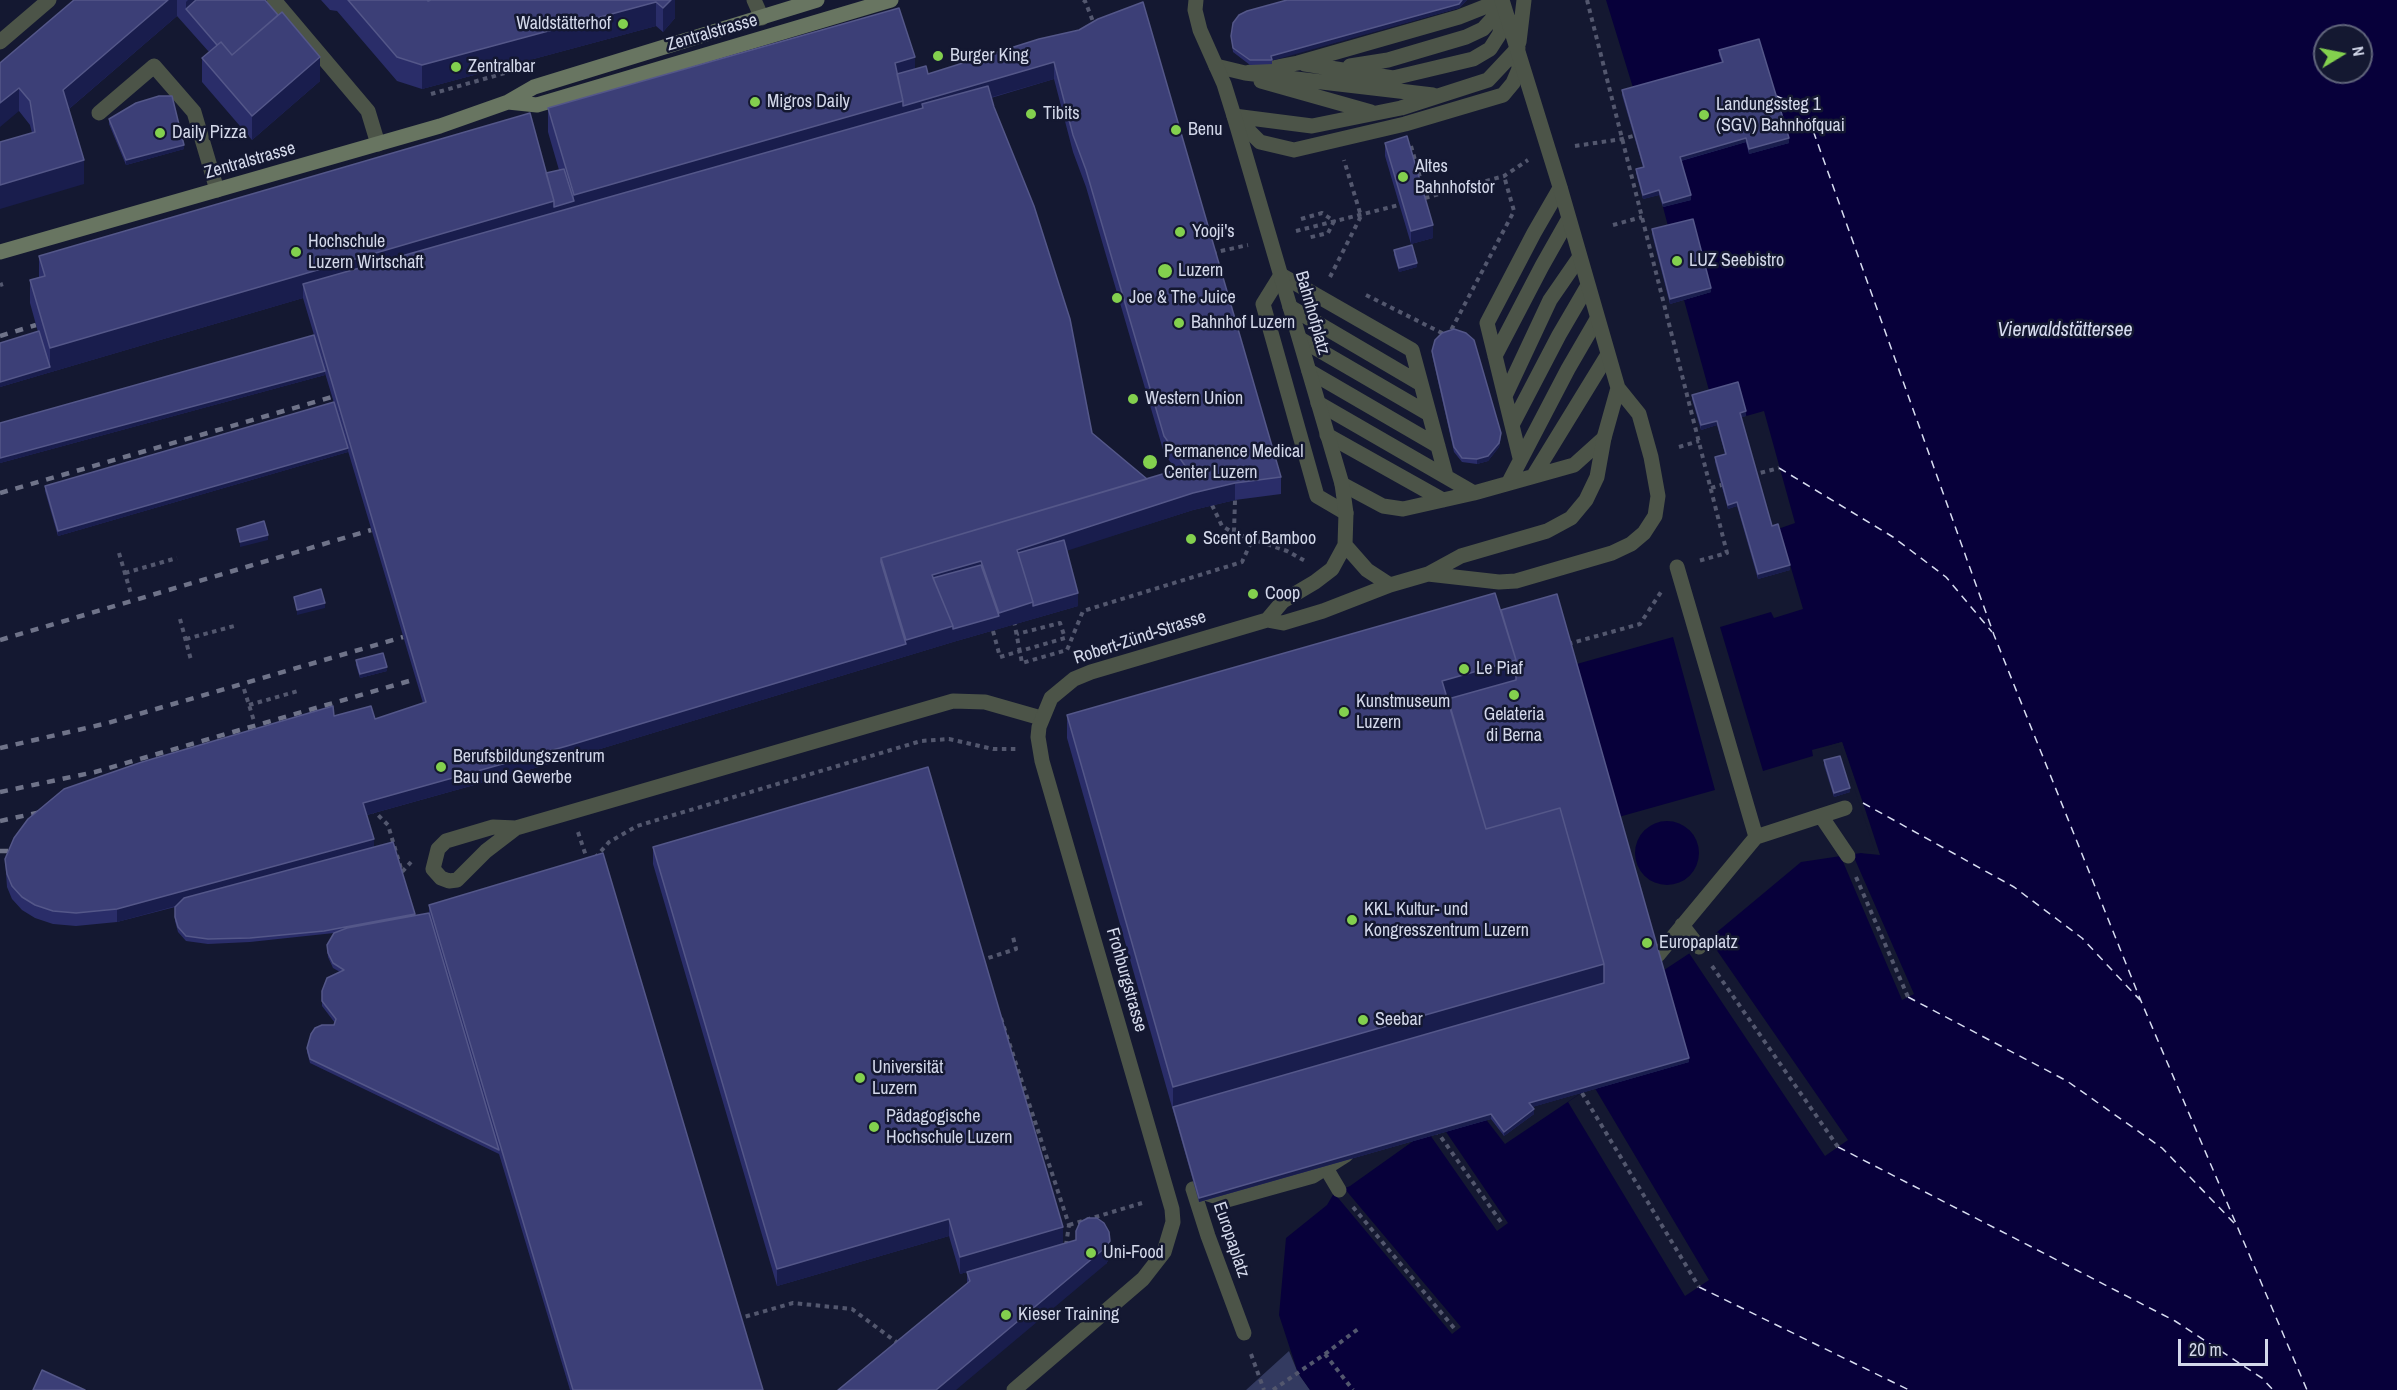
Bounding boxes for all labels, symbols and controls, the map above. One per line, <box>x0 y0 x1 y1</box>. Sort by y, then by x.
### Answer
street label: Zentralstrasse <box>664 10 760 56</box>
place label: Waldstätterhof <box>516 13 611 35</box>
marker: Waldstätterhof <box>616 17 630 31</box>
north arrow <box>2313 24 2373 84</box>
place label: Burger King <box>950 45 1029 67</box>
text: N <box>2347 45 2370 58</box>
marker: Burger King <box>931 49 945 63</box>
place label: Zentralbar <box>468 56 535 78</box>
marker: Zentralbar <box>449 60 463 74</box>
place label: Migros Daily <box>767 91 850 113</box>
place label: Landungssteg 1 (SGV) Bahnhofquai <box>1716 94 1845 136</box>
marker: Migros Daily <box>748 95 762 109</box>
place label: Tibits <box>1043 103 1080 125</box>
marker: Tibits <box>1024 107 1038 121</box>
marker: Landungssteg 1 (SGV) Bahnhofquai <box>1697 108 1711 122</box>
place label: Benu <box>1188 119 1222 141</box>
place label: Daily Pizza <box>172 122 247 144</box>
marker: Benu <box>1169 123 1183 137</box>
marker: Daily Pizza <box>153 126 167 140</box>
street label: Zentralstrasse <box>202 138 298 184</box>
place label: Altes Bahnhofstor <box>1415 156 1495 198</box>
marker: Altes Bahnhofstor <box>1396 170 1410 184</box>
place label: Yooji's <box>1192 221 1235 243</box>
marker: Yooji's <box>1173 225 1187 239</box>
place label: Hochschule Luzern Wirtschaft <box>308 231 424 274</box>
marker: Hochschule Luzern Wirtschaft <box>289 245 303 259</box>
place label: LUZ Seebistro <box>1689 250 1784 272</box>
marker: LUZ Seebistro <box>1670 254 1684 268</box>
place label: Luzern <box>1178 260 1223 282</box>
marker: Luzern <box>1156 262 1174 280</box>
street label: Bahnhofplatz <box>1290 269 1334 357</box>
place label: Joe & The Juice <box>1129 287 1236 309</box>
marker: Joe & The Juice <box>1110 291 1124 305</box>
place label: Bahnhof Luzern <box>1191 312 1295 334</box>
marker: Bahnhof Luzern <box>1172 316 1186 330</box>
water label: Vierwaldstättersee <box>1997 319 2133 343</box>
place label: Western Union <box>1145 388 1243 410</box>
marker: Western Union <box>1126 392 1140 406</box>
place label: Permanence Medical Center Luzern <box>1164 441 1303 484</box>
marker: Permanence Medical Center Luzern <box>1141 453 1159 471</box>
place label: Scent of Bamboo <box>1203 528 1316 550</box>
marker: Scent of Bamboo <box>1184 532 1198 546</box>
place label: Coop <box>1265 583 1300 605</box>
marker: Coop <box>1246 587 1260 601</box>
street label: Robert-Zünd-Strasse <box>1071 606 1209 670</box>
place label: Le Piaf <box>1476 658 1523 680</box>
marker: Le Piaf <box>1457 662 1471 676</box>
marker: Gelateria di Berna <box>1507 688 1521 702</box>
place label: Kunstmuseum Luzern <box>1356 691 1450 734</box>
place label: Gelateria di Berna <box>1484 704 1544 746</box>
marker: Kunstmuseum Luzern <box>1337 705 1351 719</box>
place label: Berufsbildungszentrum Bau und Gewerbe <box>453 746 605 789</box>
marker: Berufsbildungszentrum Bau und Gewerbe <box>434 760 448 774</box>
place label: KKL Kultur- und Kongresszentrum Luzern <box>1364 899 1529 942</box>
marker: KKL Kultur- und Kongresszentrum Luzern <box>1345 913 1359 927</box>
street label: Frohburgstrasse <box>1101 925 1151 1035</box>
place label: Europaplatz <box>1659 932 1738 954</box>
marker: Europaplatz <box>1640 936 1654 950</box>
place label: Seebar <box>1375 1009 1423 1031</box>
marker: Seebar <box>1356 1013 1370 1027</box>
place label: Universität Luzern <box>872 1057 943 1100</box>
marker: Universität Luzern <box>853 1071 867 1085</box>
place label: Pädagogische Hochschule Luzern <box>886 1106 1012 1148</box>
marker: Pädagogische Hochschule Luzern <box>867 1120 881 1134</box>
street label: Europaplatz <box>1208 1199 1254 1281</box>
place label: Uni-Food <box>1103 1242 1164 1264</box>
marker: Uni-Food <box>1084 1246 1098 1260</box>
place label: Kieser Training <box>1018 1304 1119 1326</box>
marker: Kieser Training <box>999 1308 1013 1322</box>
scale bar <box>2181 1327 2271 1365</box>
text: 20 m <box>2189 1337 2222 1362</box>

